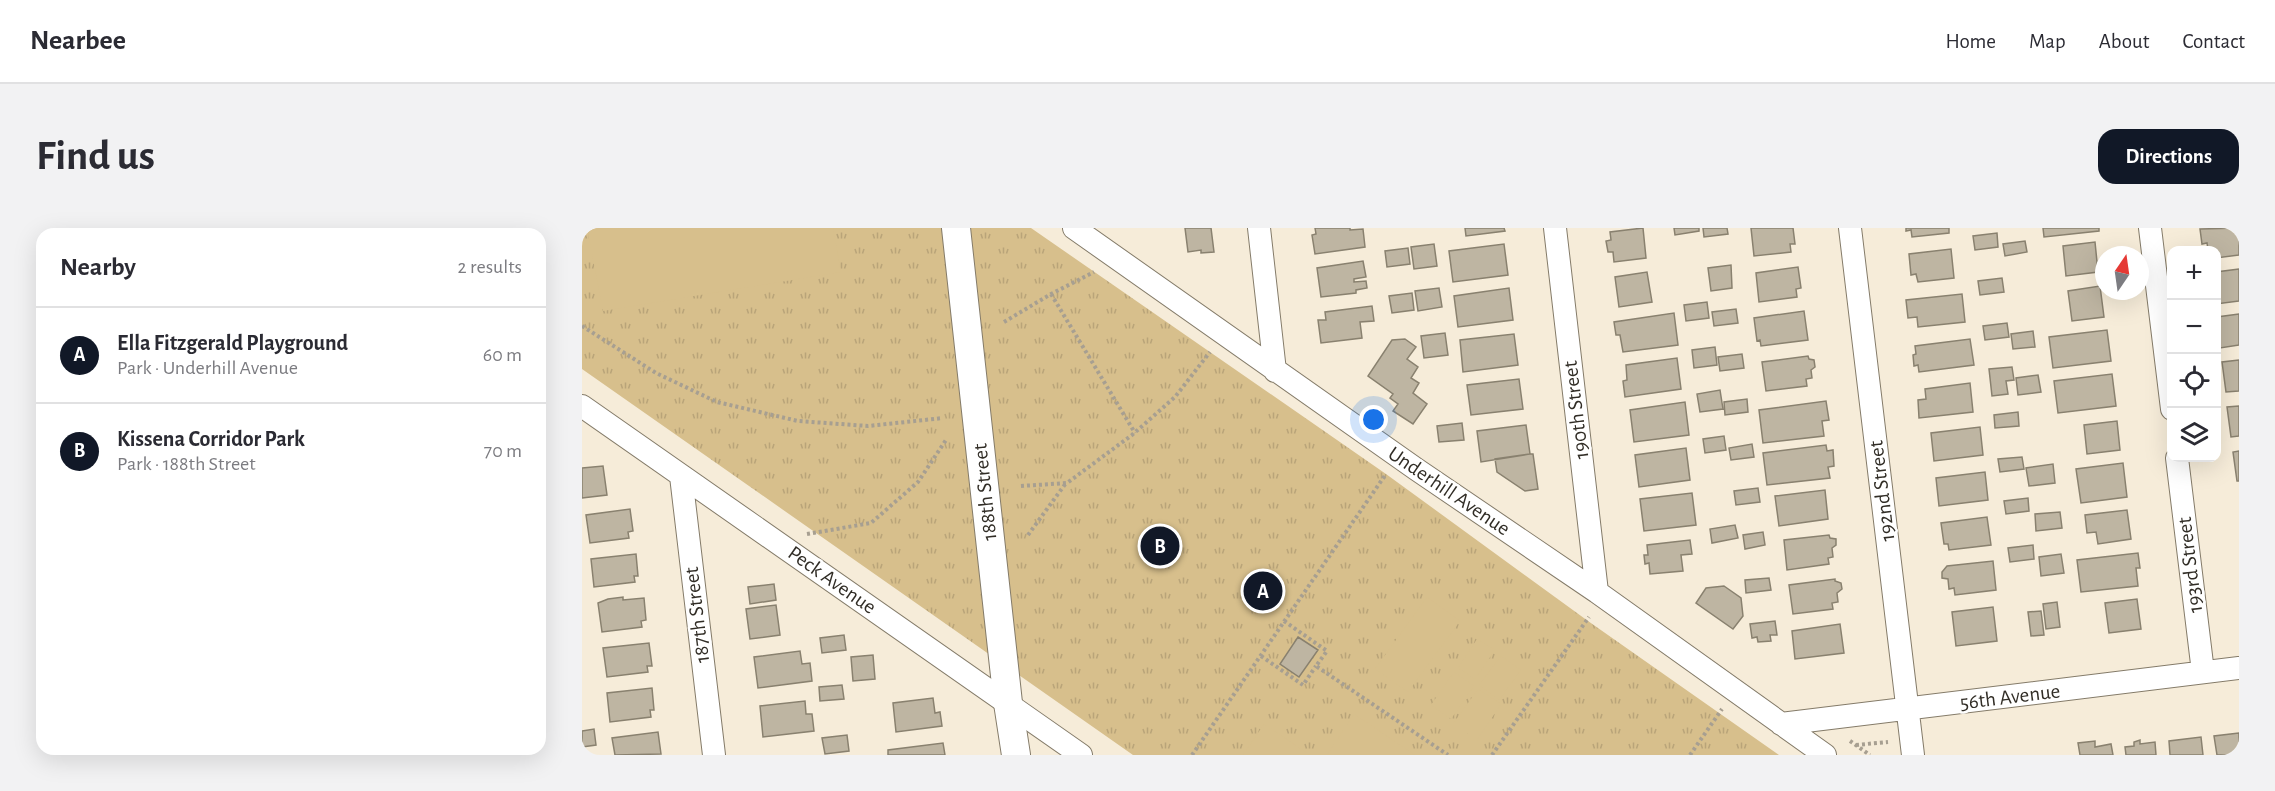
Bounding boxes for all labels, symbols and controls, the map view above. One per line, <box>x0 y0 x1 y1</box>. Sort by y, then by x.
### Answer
text: Nearbee <box>30 27 126 55</box>
text: Home <box>1945 31 1996 52</box>
text: Map <box>2029 31 2066 52</box>
text: About <box>2099 31 2149 52</box>
text: Contact <box>2182 31 2245 52</box>
button: Directions <box>2098 129 2239 184</box>
text: Find us <box>36 135 155 177</box>
north arrow <box>2095 246 2149 300</box>
map controls <box>2167 246 2221 462</box>
button: + <box>2167 246 2221 300</box>
text: Nearby <box>60 254 136 280</box>
text: 2 results <box>458 257 522 277</box>
button: − <box>2167 300 2221 354</box>
text: Ella Fitzgerald Playground <box>117 332 348 354</box>
text: A <box>74 345 86 365</box>
text: 60 m <box>483 345 522 365</box>
button: locate <box>2167 354 2221 408</box>
text: Park · Underhill Avenue <box>117 358 298 378</box>
street label: 190th Street <box>1560 359 1592 460</box>
your location <box>1359 405 1388 434</box>
button: layers <box>2167 408 2221 462</box>
text: Kissena Corridor Park <box>117 428 305 450</box>
street label: 192nd Street <box>1865 439 1899 543</box>
text: B <box>74 441 85 461</box>
text: 70 m <box>484 441 522 461</box>
street label: 188th Street <box>969 442 1001 542</box>
street label: Underhill Avenue <box>1384 443 1514 539</box>
text: Park · 188th Street <box>117 454 256 474</box>
street label: 193rd Street <box>2174 516 2206 614</box>
pin: B <box>1140 524 1180 568</box>
street label: Peck Avenue <box>784 542 880 618</box>
street label: 187th Street <box>681 566 713 664</box>
pin: A <box>1244 568 1282 614</box>
street label: 56th Avenue <box>1959 680 2061 714</box>

